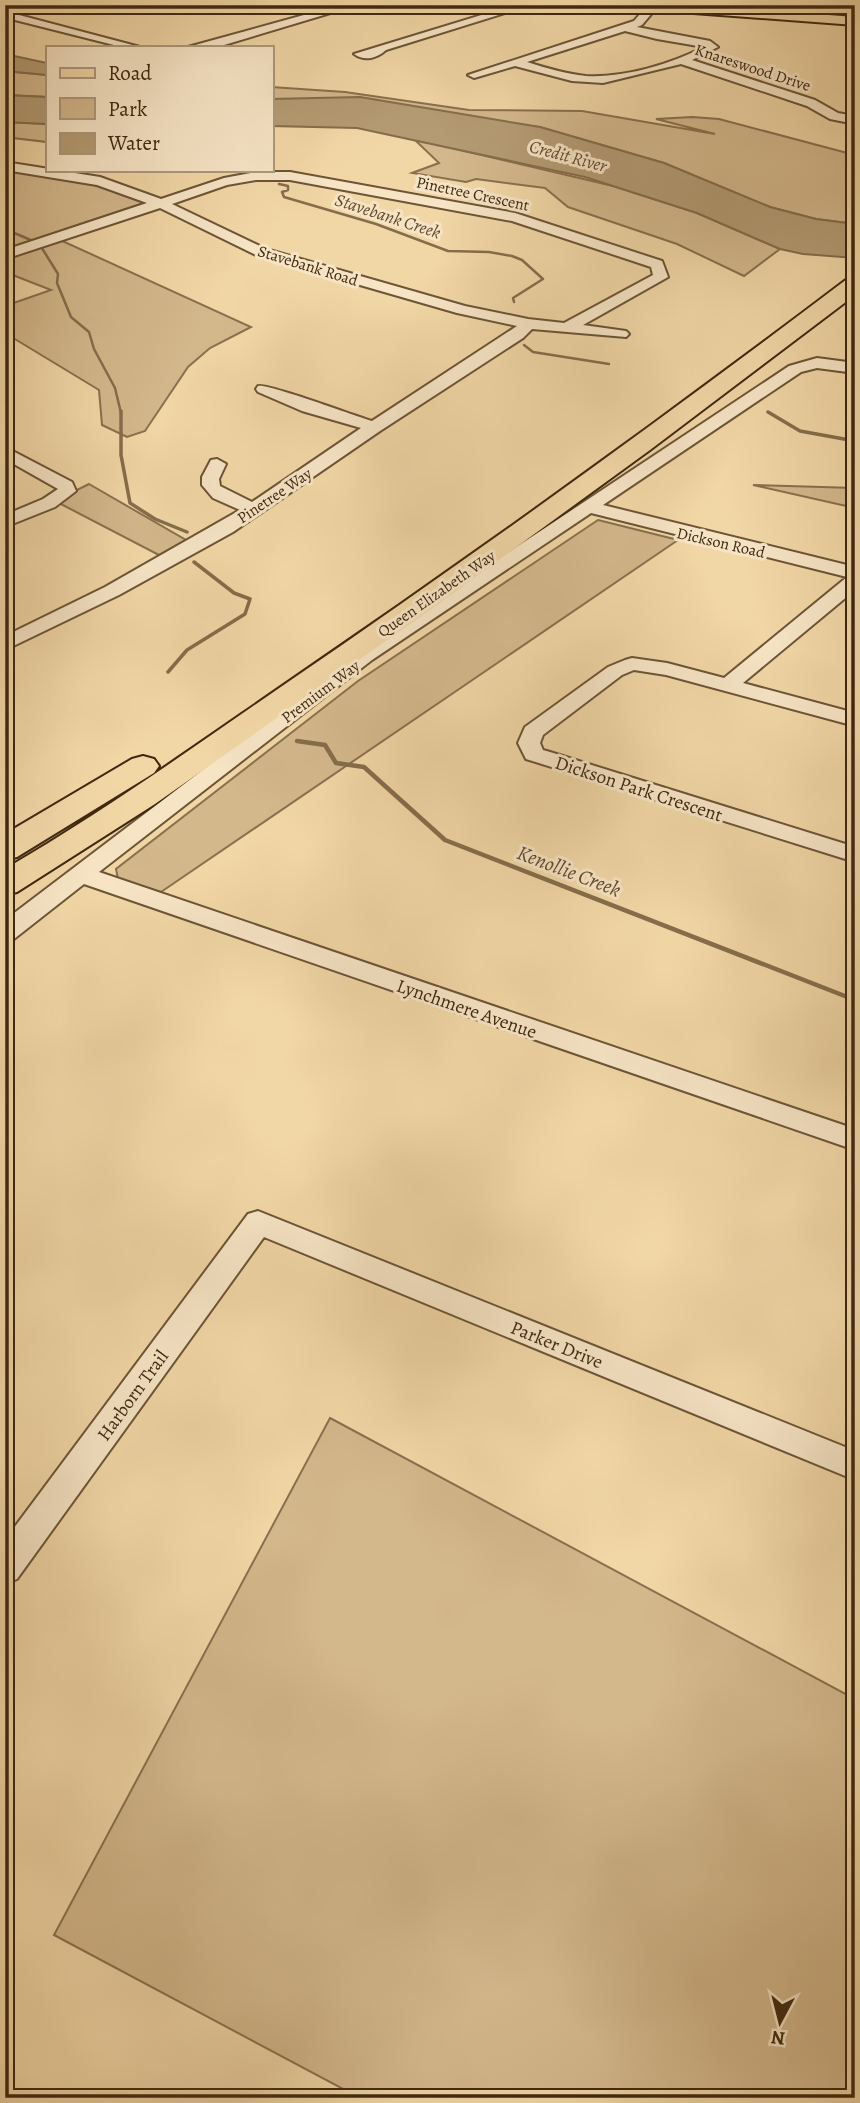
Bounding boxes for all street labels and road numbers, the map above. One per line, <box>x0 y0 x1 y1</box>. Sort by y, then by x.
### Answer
street label: Knareswood Drive <box>692 39 813 97</box>
street label: Pinetree Crescent <box>414 171 531 217</box>
street label: Stavebank Road <box>255 240 361 292</box>
street label: Pinetree Way <box>233 462 317 529</box>
street label: Dickson Road <box>674 522 768 564</box>
street label: Queen Elizabeth Way <box>373 544 501 643</box>
street label: Premium Way <box>277 655 365 728</box>
street label: Dickson Park Crescent <box>552 750 726 828</box>
street label: Lynchmere Avenue <box>393 973 540 1045</box>
street label: Parker Drive <box>507 1315 607 1375</box>
street label: Harborn Trail <box>91 1345 175 1446</box>

